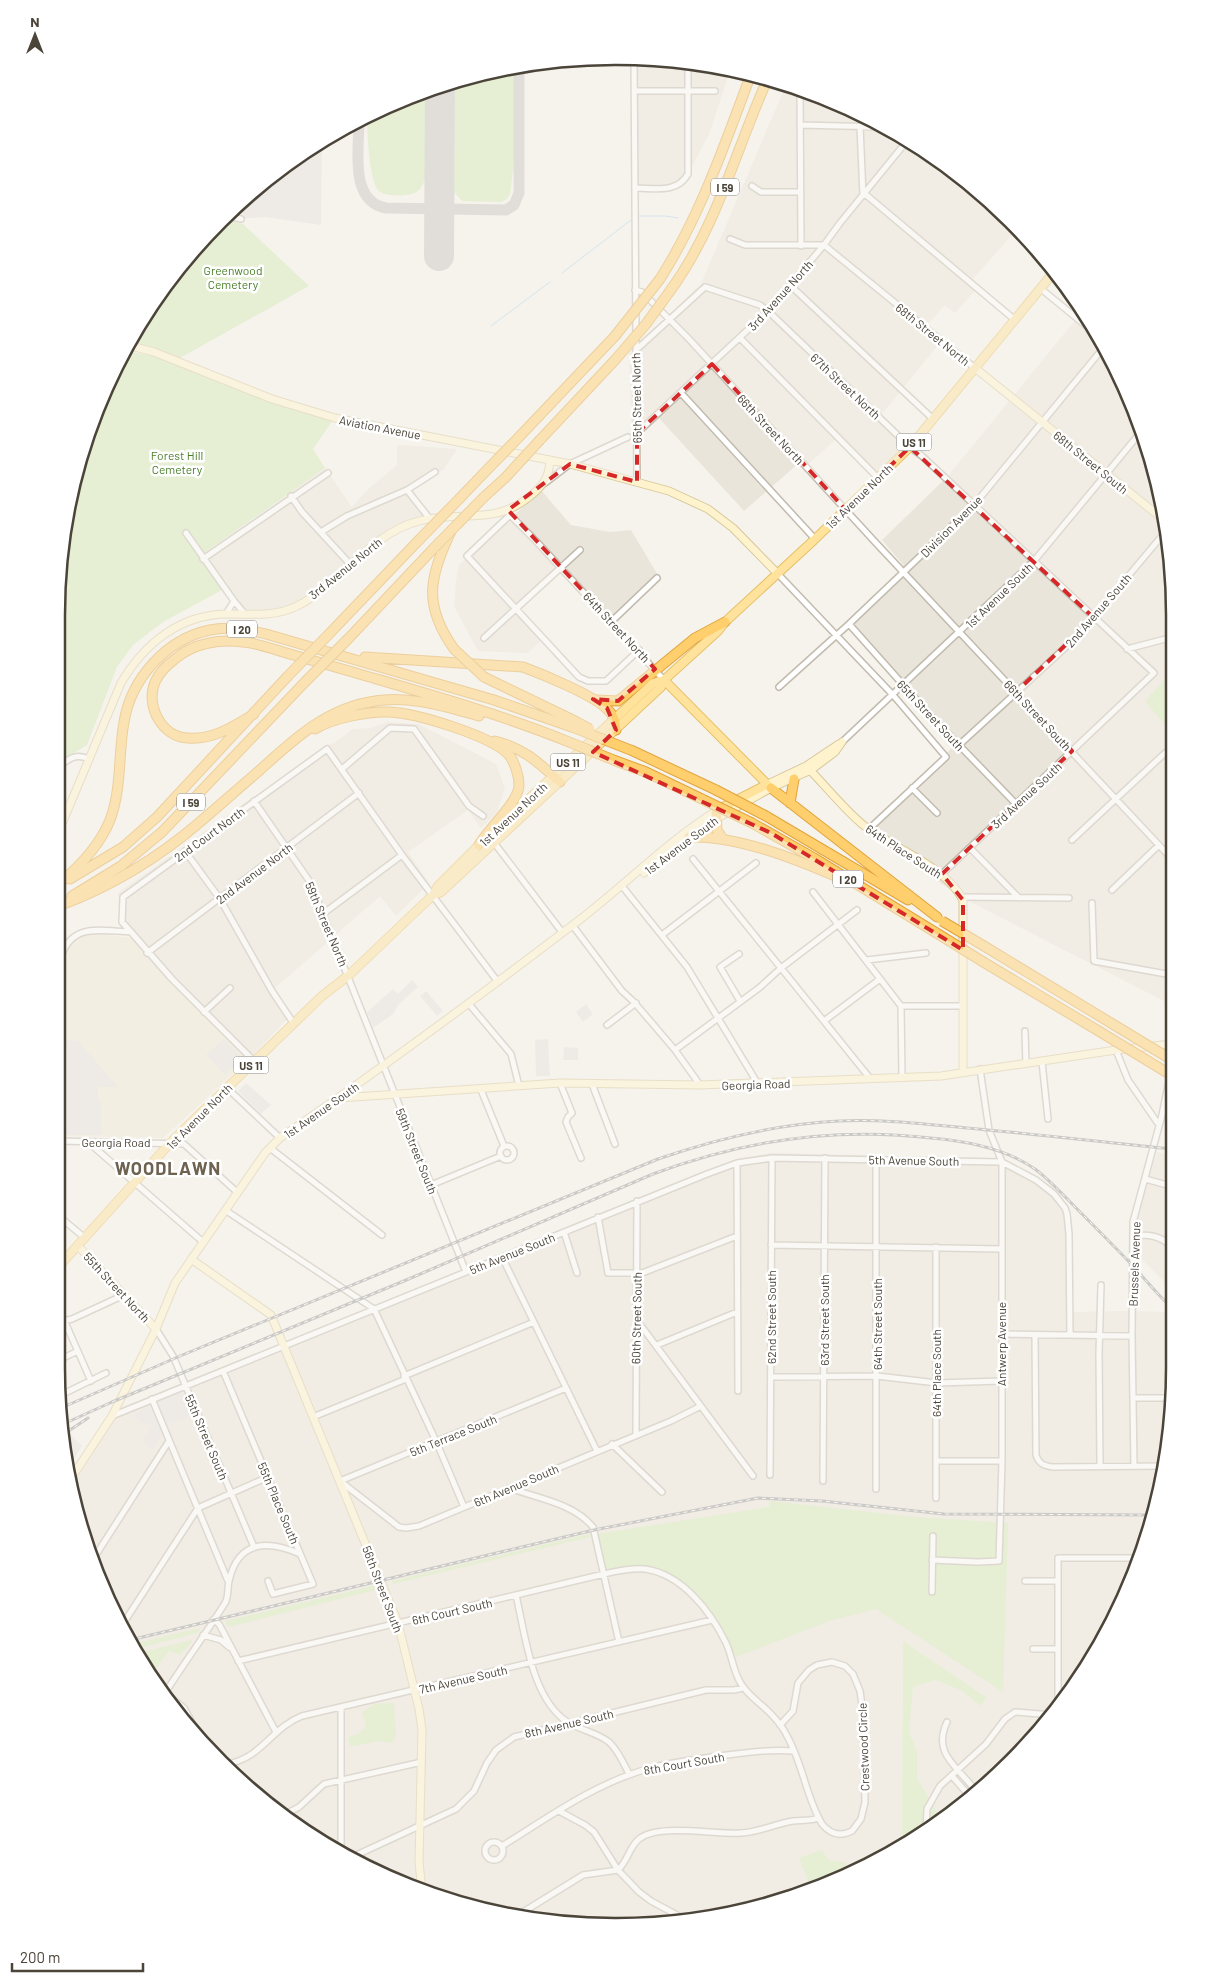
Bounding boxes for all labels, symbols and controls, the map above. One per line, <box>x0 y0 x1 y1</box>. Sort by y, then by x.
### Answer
north arrow <box>10 10 60 60</box>
text: N <box>30 13 40 30</box>
road number: I 59 <box>711 178 739 196</box>
street label: 3rd Avenue North <box>745 257 815 333</box>
park label: Greenwood Cemetery <box>204 263 262 291</box>
street label: 68th Street North <box>893 300 973 368</box>
street label: 67th Street North <box>808 350 884 422</box>
street label: 65th Street North <box>628 352 644 444</box>
street label: 66th Street North <box>735 391 807 467</box>
street label: Aviation Avenue <box>338 412 422 442</box>
street label: 68th Street South <box>1051 428 1131 496</box>
road number: US 11 <box>896 434 932 451</box>
park label: Forest Hill Cemetery <box>151 448 203 476</box>
street label: 1st Avenue North <box>823 461 895 531</box>
street label: Division Avenue <box>917 492 985 560</box>
street label: 3rd Avenue North <box>306 534 384 602</box>
street label: 1st Avenue South <box>962 559 1036 631</box>
street label: 2nd Avenue South <box>1062 570 1134 650</box>
street label: 64th Street North <box>581 589 653 665</box>
road number: I 20 <box>227 620 257 638</box>
street label: 65th Street South <box>895 677 967 753</box>
street label: 66th Street South <box>1002 677 1074 753</box>
road number: US 11 <box>550 754 586 770</box>
street label: 3rd Avenue South <box>988 759 1064 831</box>
street label: 1st Avenue North <box>476 779 550 849</box>
road number: I 59 <box>177 794 205 810</box>
street label: 2nd Court North <box>171 804 247 864</box>
street label: 1st Avenue South <box>642 813 720 877</box>
street label: 64th Place South <box>863 821 945 881</box>
street label: 2nd Avenue North <box>213 840 295 906</box>
road number: I 20 <box>833 871 863 888</box>
street label: 59th Street North <box>303 879 351 969</box>
road number: US 11 <box>234 1056 268 1074</box>
street label: Georgia Road <box>721 1076 791 1092</box>
street label: 1st Avenue South <box>281 1079 361 1141</box>
street label: 1st Avenue North <box>163 1080 235 1152</box>
street label: 59th Street South <box>393 1106 441 1196</box>
street label: Georgia Road <box>81 1135 151 1149</box>
street label: 5th Avenue South <box>869 1152 959 1168</box>
district label: WOODLAWN <box>115 1157 221 1179</box>
street label: Brussels Avenue <box>1126 1221 1142 1307</box>
street label: 5th Avenue South <box>467 1230 557 1276</box>
street label: 55th Street North <box>81 1249 153 1325</box>
street label: 62nd Street South <box>764 1270 778 1364</box>
street label: 60th Street South <box>628 1272 644 1364</box>
street label: 63rd Street South <box>817 1274 831 1366</box>
street label: 64th Street South <box>870 1278 884 1370</box>
street label: Antwerp Avenue <box>994 1302 1008 1386</box>
street label: 64th Place South <box>929 1329 943 1417</box>
street label: 55th Street South <box>183 1392 231 1482</box>
street label: 5th Terrace South <box>408 1411 498 1459</box>
street label: 55th Place South <box>255 1460 303 1546</box>
street label: 6th Avenue South <box>471 1461 561 1509</box>
street label: 56th Street South <box>360 1544 406 1634</box>
street label: 6th Court South <box>411 1595 493 1627</box>
street label: 7th Avenue South <box>417 1662 509 1696</box>
street label: Crestwood Circle <box>854 1703 872 1791</box>
street label: 8th Avenue South <box>523 1706 615 1740</box>
street label: 8th Court South <box>642 1749 726 1777</box>
scale bar <box>12 1940 144 1972</box>
text: 200 m <box>20 1948 60 1966</box>

